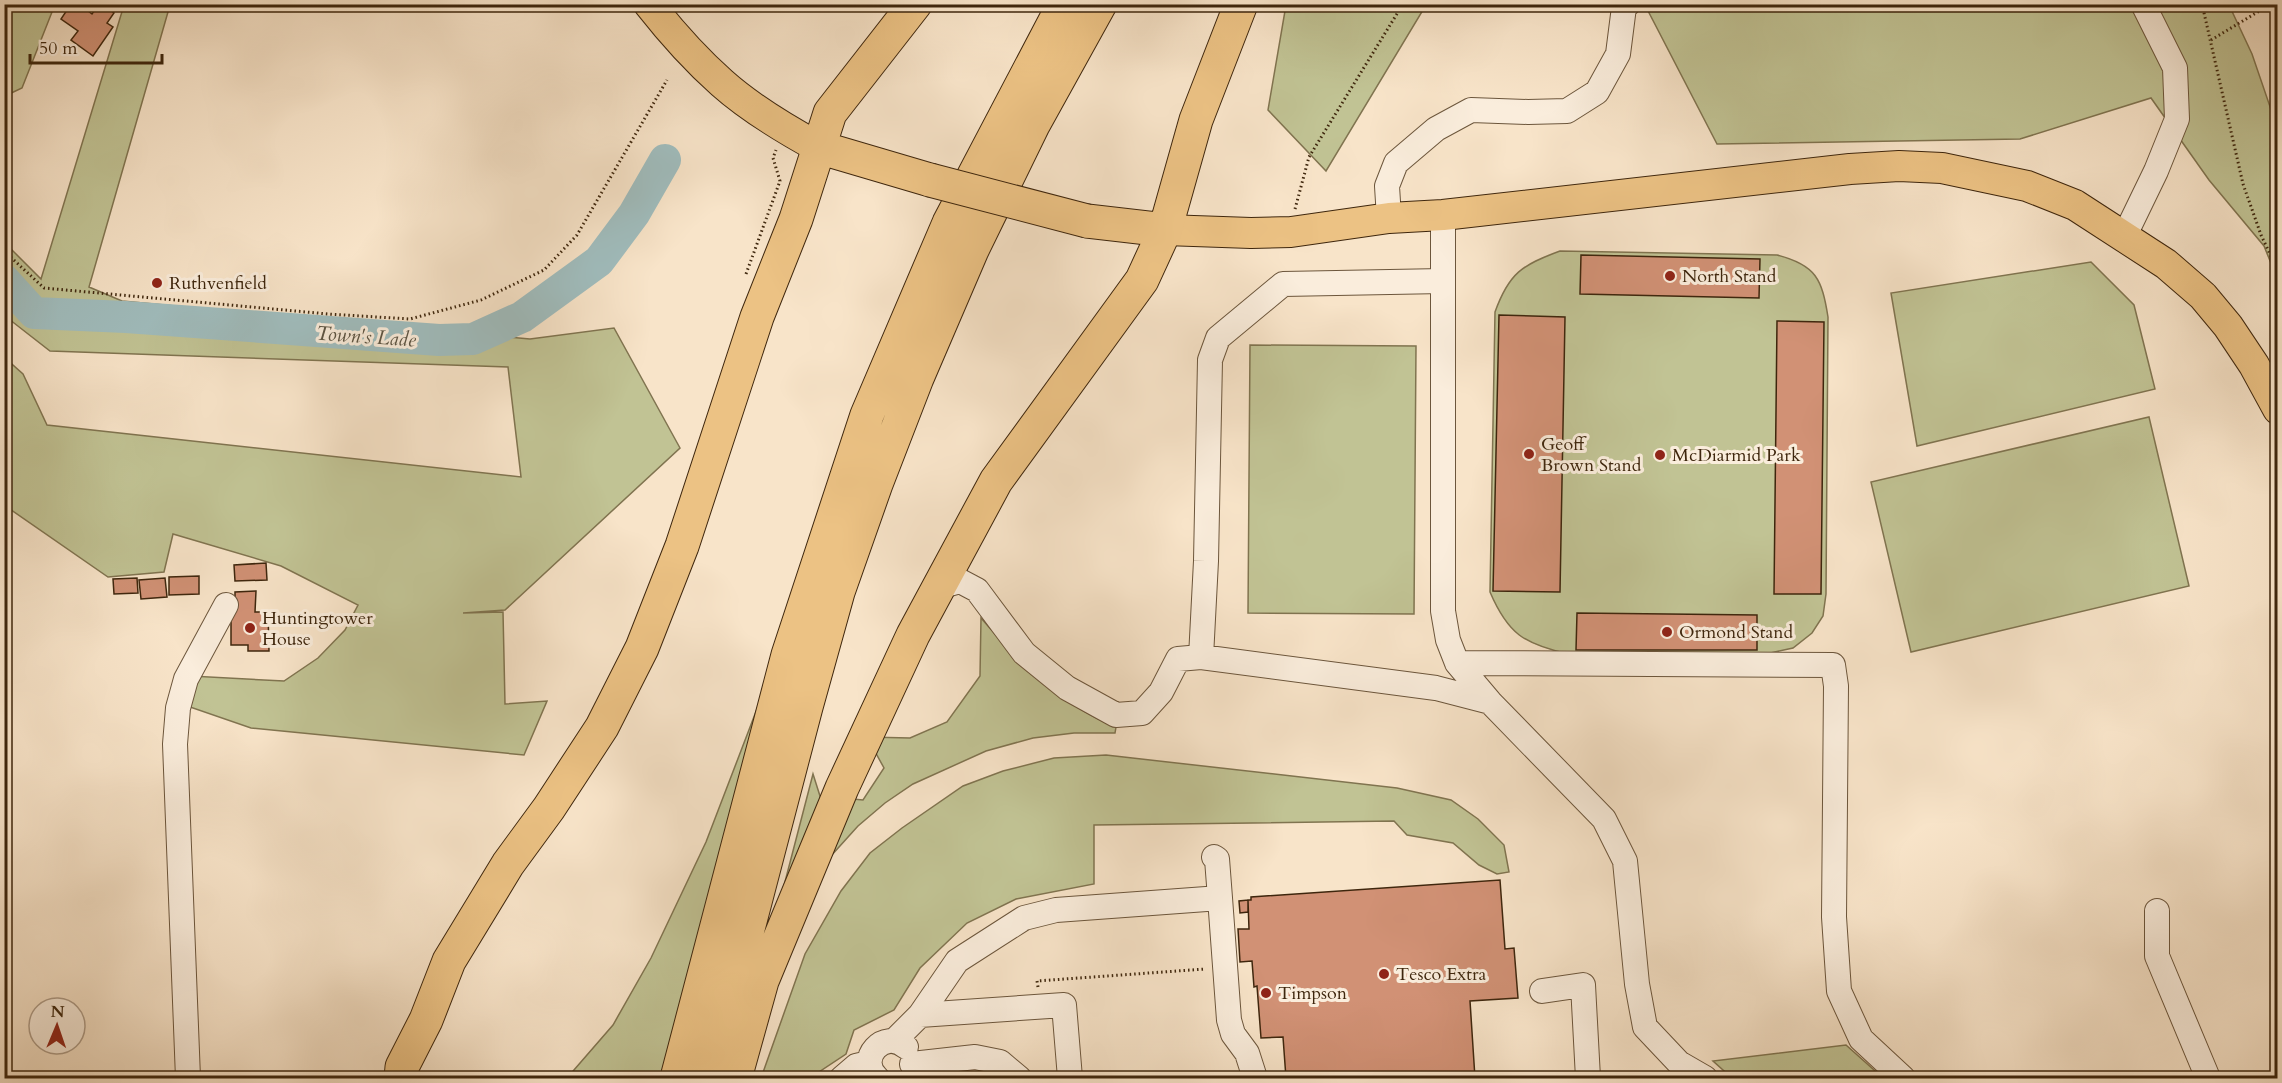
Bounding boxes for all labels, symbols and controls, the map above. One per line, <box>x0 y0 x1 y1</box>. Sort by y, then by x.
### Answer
scale bar <box>30 27 162 65</box>
text: 50 m <box>39 36 78 61</box>
place label: North Stand <box>1682 264 1777 289</box>
marker: North Stand <box>1663 269 1677 283</box>
place label: Ruthvenfield <box>169 271 267 296</box>
marker: Ruthvenfield <box>150 276 164 290</box>
water label: Town's Lade <box>315 320 417 353</box>
place label: Geoff Brown Stand <box>1541 432 1642 478</box>
place label: McDiarmid Park <box>1672 443 1801 468</box>
marker: Geoff Brown Stand <box>1522 447 1536 461</box>
marker: McDiarmid Park <box>1653 448 1667 462</box>
place label: Huntingtower House <box>262 606 373 652</box>
place label: Ormond Stand <box>1679 620 1793 645</box>
marker: Huntingtower House <box>243 621 257 635</box>
marker: Ormond Stand <box>1660 625 1674 639</box>
place label: Tesco Extra <box>1396 962 1486 987</box>
marker: Tesco Extra <box>1377 967 1391 981</box>
place label: Timpson <box>1278 981 1348 1006</box>
marker: Timpson <box>1259 986 1273 1000</box>
north arrow <box>27 996 87 1056</box>
text: N <box>50 1001 65 1023</box>

